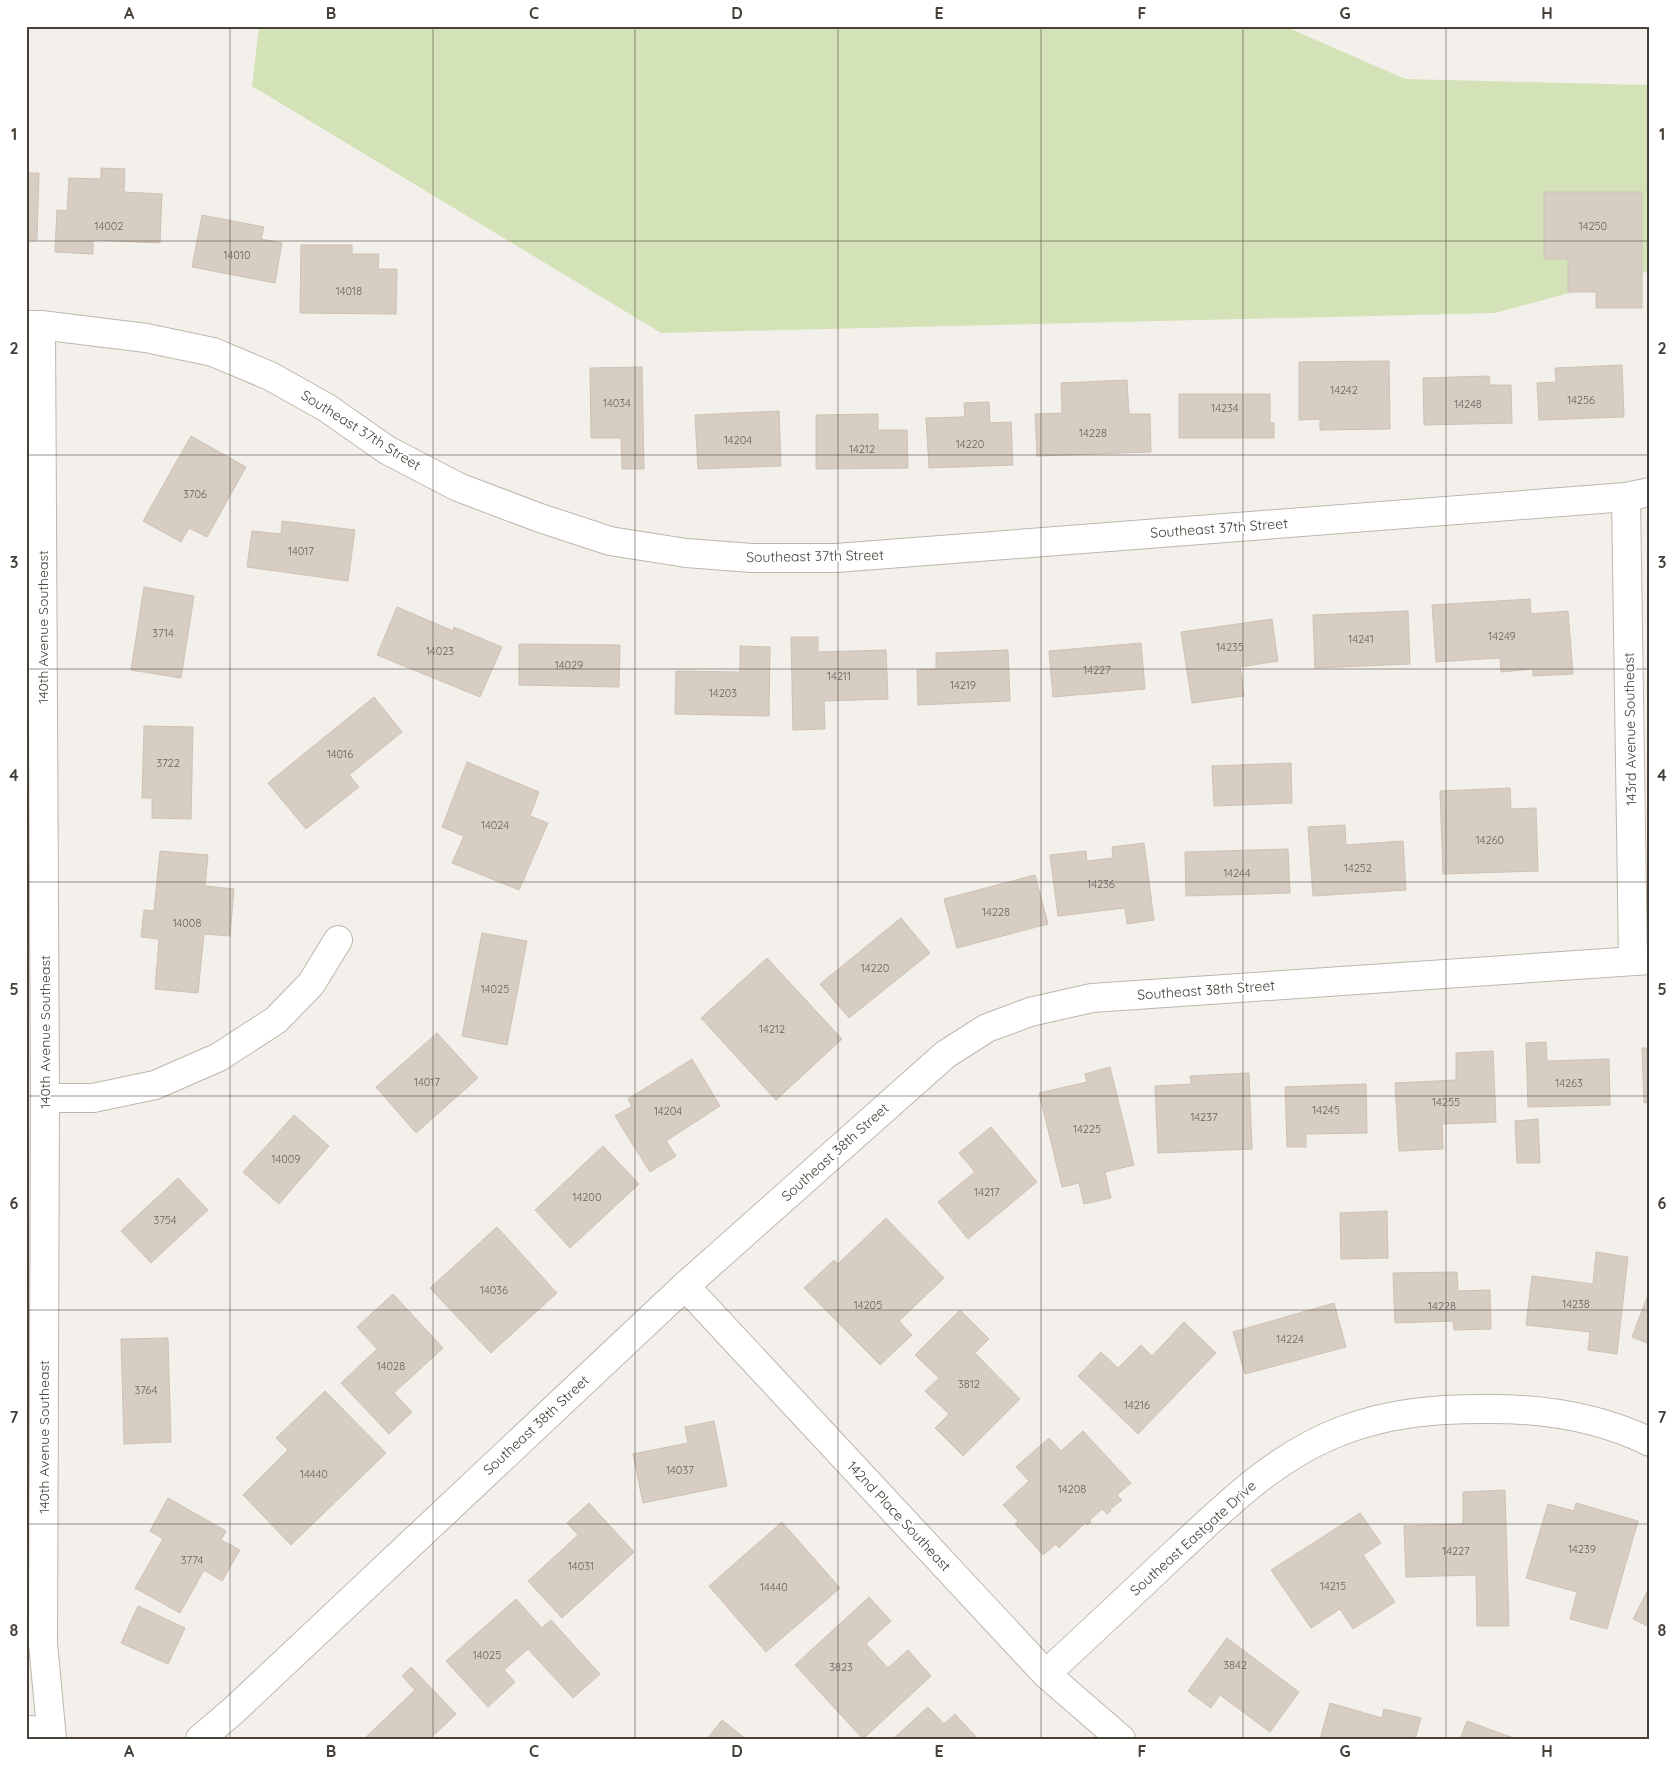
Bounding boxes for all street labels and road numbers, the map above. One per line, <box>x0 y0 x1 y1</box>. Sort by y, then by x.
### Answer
street label: Southeast 37th Street <box>298 386 424 474</box>
street label: Southeast 37th Street <box>1150 514 1289 542</box>
street label: Southeast 37th Street <box>746 546 884 566</box>
street label: 140th Avenue Southeast <box>34 550 52 704</box>
street label: 143rd Avenue Southeast <box>1620 652 1640 806</box>
street label: 140th Avenue Southeast <box>36 955 54 1109</box>
street label: Southeast 38th Street <box>1136 976 1276 1004</box>
street label: Southeast 38th Street <box>778 1099 893 1205</box>
street label: 140th Avenue Southeast <box>35 1360 53 1514</box>
street label: Southeast 38th Street <box>479 1371 593 1479</box>
street label: 142nd Place Southeast <box>843 1457 955 1575</box>
street label: Southeast Eastgate Drive <box>1126 1477 1260 1599</box>

